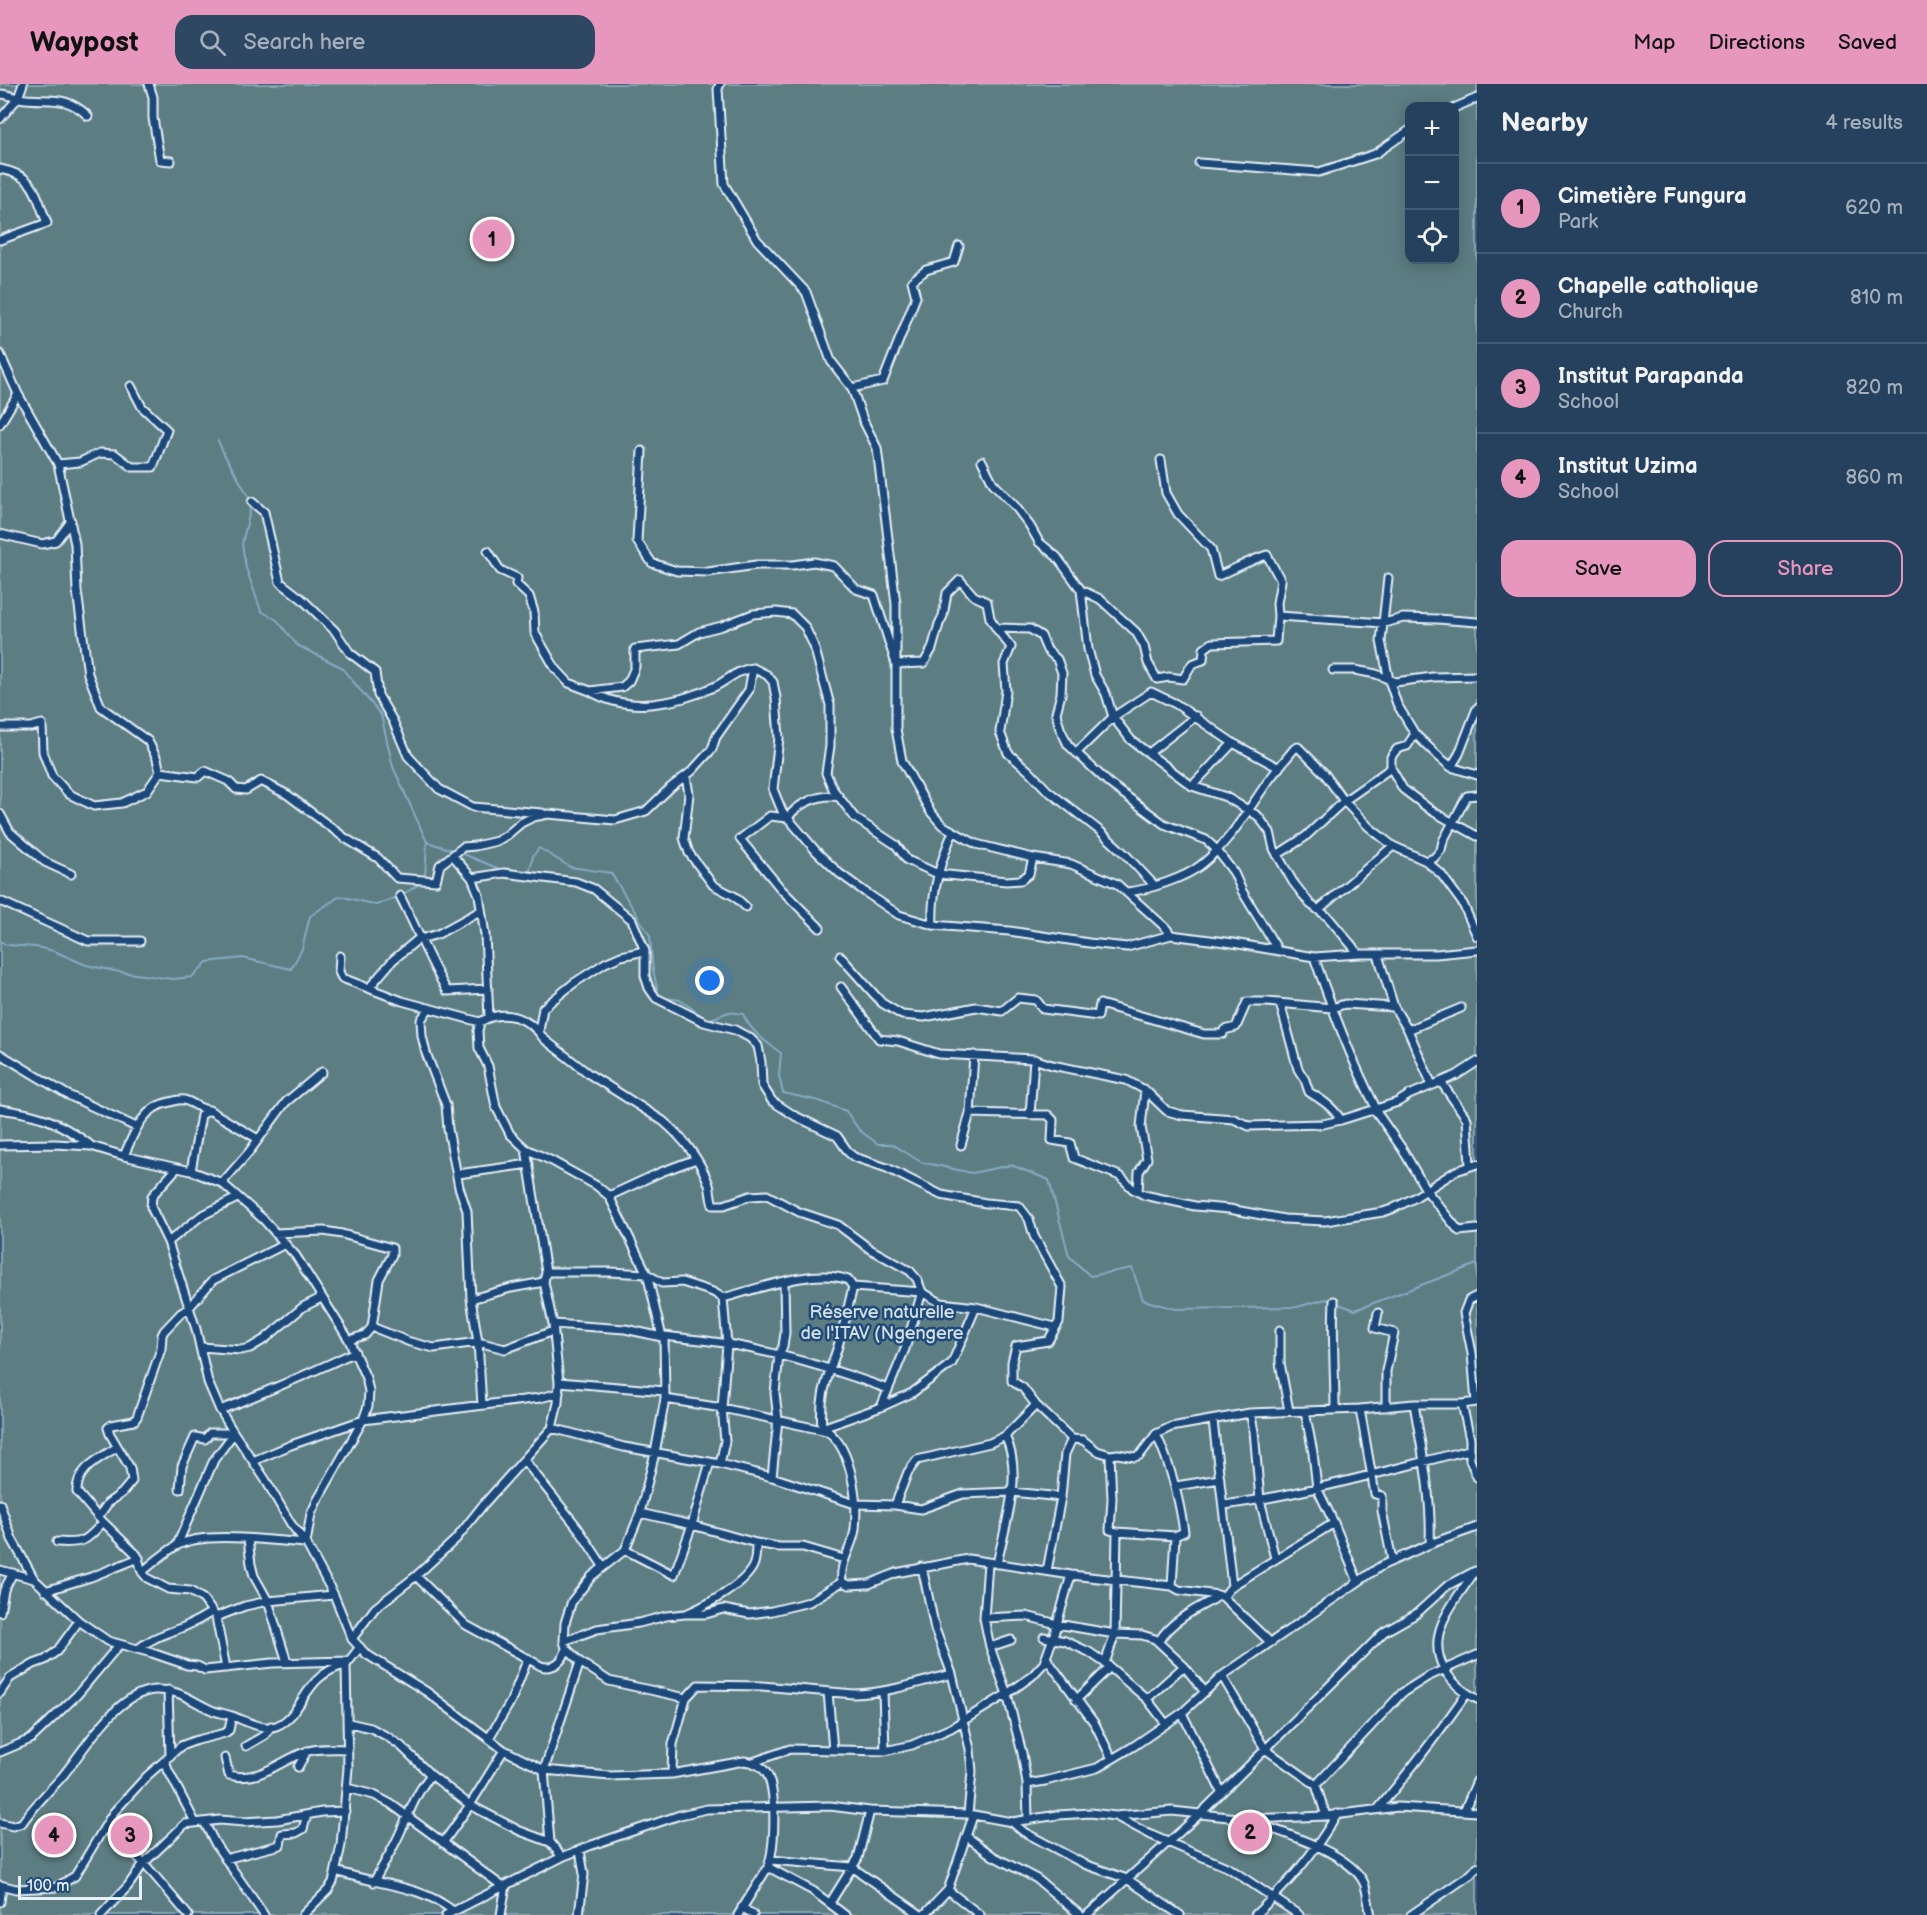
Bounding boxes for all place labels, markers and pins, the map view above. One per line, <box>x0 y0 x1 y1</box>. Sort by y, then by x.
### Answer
pin: 1 <box>472 216 512 262</box>
pin: 2 <box>1230 1810 1270 1854</box>
pin: 4 <box>34 1812 74 1858</box>
pin: 3 <box>110 1812 150 1858</box>

